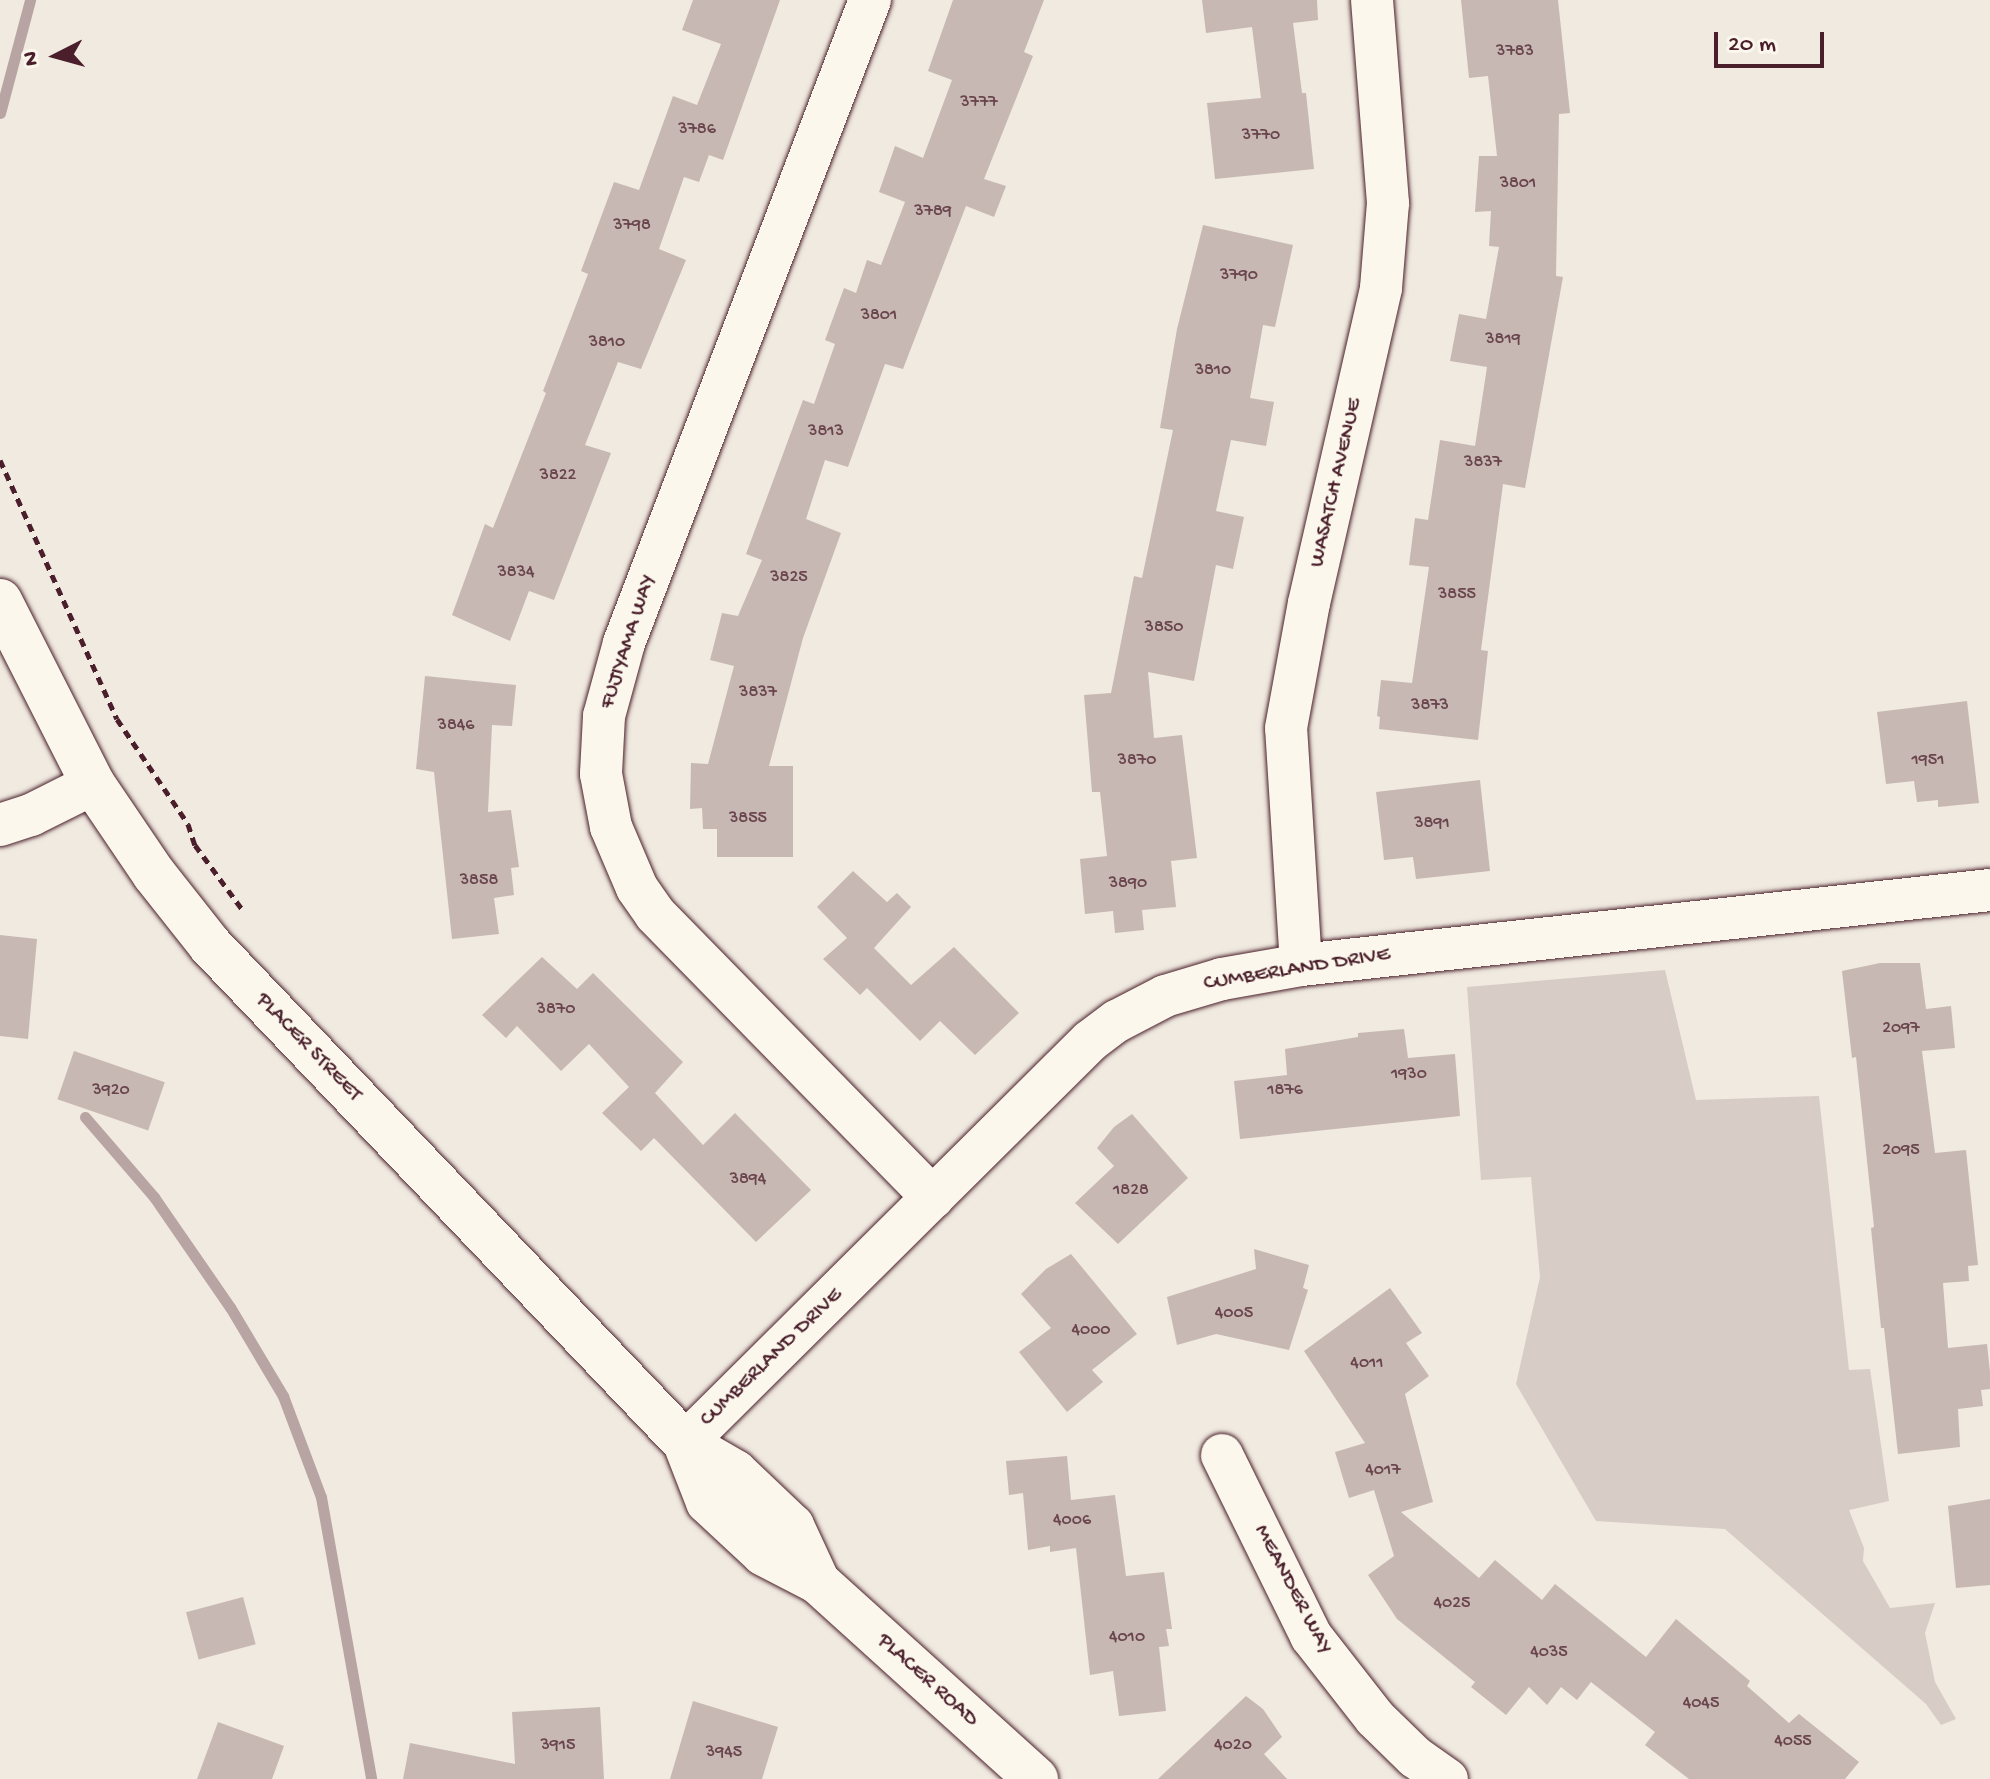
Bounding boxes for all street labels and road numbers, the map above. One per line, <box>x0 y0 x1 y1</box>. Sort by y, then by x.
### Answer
street label: WASATCH AVENUE <box>1305 396 1369 570</box>
street label: FUJIYAMA WAY <box>595 572 663 712</box>
street label: CUMBERLAND DRIVE <box>1202 942 1392 998</box>
street label: PLACER STREET <box>249 988 367 1108</box>
street label: CUMBERLAND DRIVE <box>695 1283 849 1433</box>
street label: MEANDER WAY <box>1247 1521 1337 1659</box>
street label: PLACER ROAD <box>871 1628 983 1734</box>

